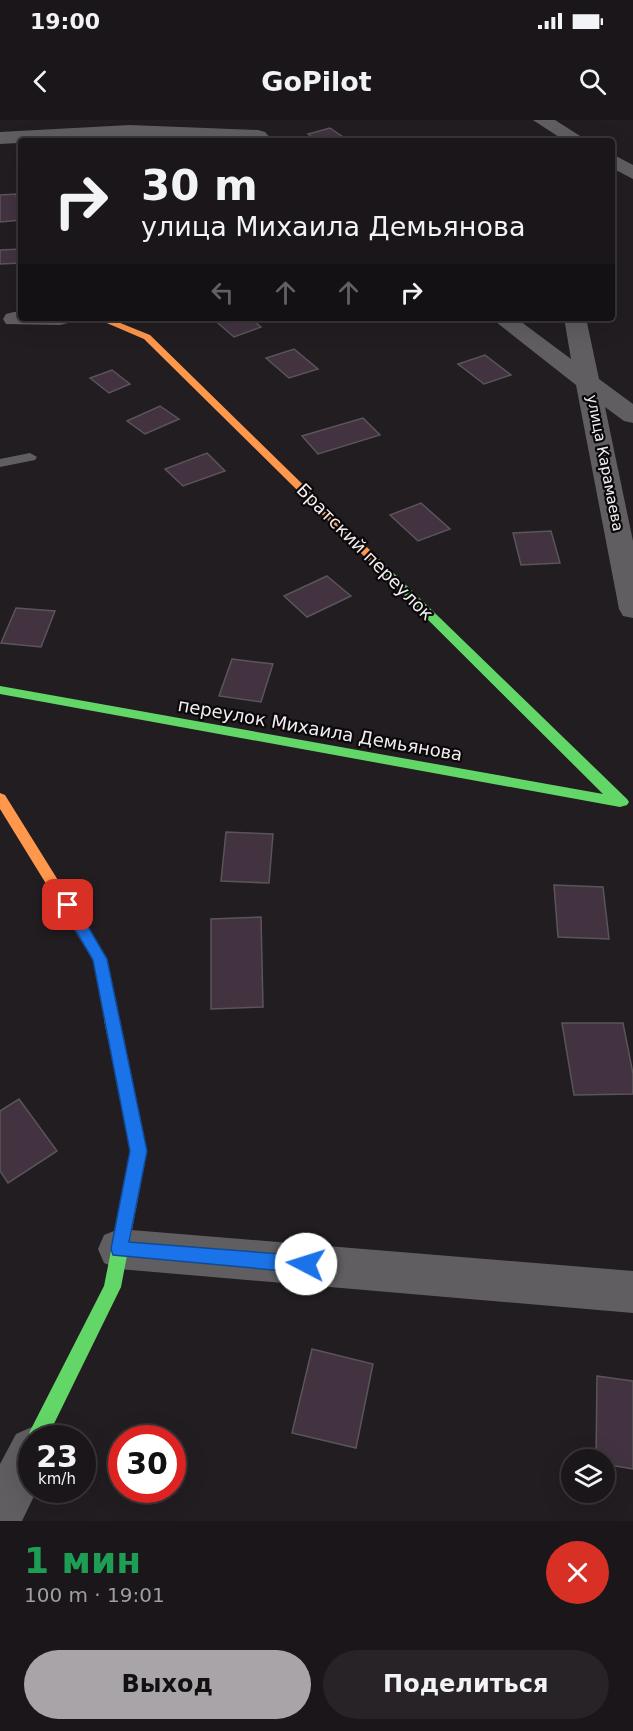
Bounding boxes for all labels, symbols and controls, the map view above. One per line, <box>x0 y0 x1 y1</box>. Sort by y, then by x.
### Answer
text: 19:00 <box>30 9 100 34</box>
icon: back <box>24 65 57 98</box>
icon: search <box>576 65 609 98</box>
text: GoPilot <box>261 66 372 97</box>
text: 30 m <box>141 161 258 210</box>
icon: right <box>42 162 120 240</box>
text: улица Михаила Демьянова <box>141 211 525 242</box>
icon: left <box>206 276 239 309</box>
icon: ahead <box>269 276 302 309</box>
icon: ahead <box>332 276 365 309</box>
icon: right <box>395 276 428 309</box>
street label: улица Карамаева <box>583 393 627 533</box>
street label: Братский переулок <box>293 479 438 624</box>
street label: переулок Михаила Демьянова <box>176 694 464 765</box>
pin <box>42 879 93 930</box>
icon: arrive <box>51 888 84 921</box>
position arrow <box>274 1232 338 1296</box>
speed limit sign: 30 <box>108 1425 186 1503</box>
text: 23 <box>36 1439 78 1474</box>
map controls <box>561 1449 615 1503</box>
button: layers <box>561 1449 615 1503</box>
text: km/h <box>38 1470 76 1488</box>
text: 1 мин <box>24 1540 141 1581</box>
button: close <box>546 1541 609 1604</box>
text: 100 m · 19:01 <box>24 1583 165 1607</box>
button: Выход <box>24 1650 311 1719</box>
button: Поделиться <box>323 1650 609 1719</box>

